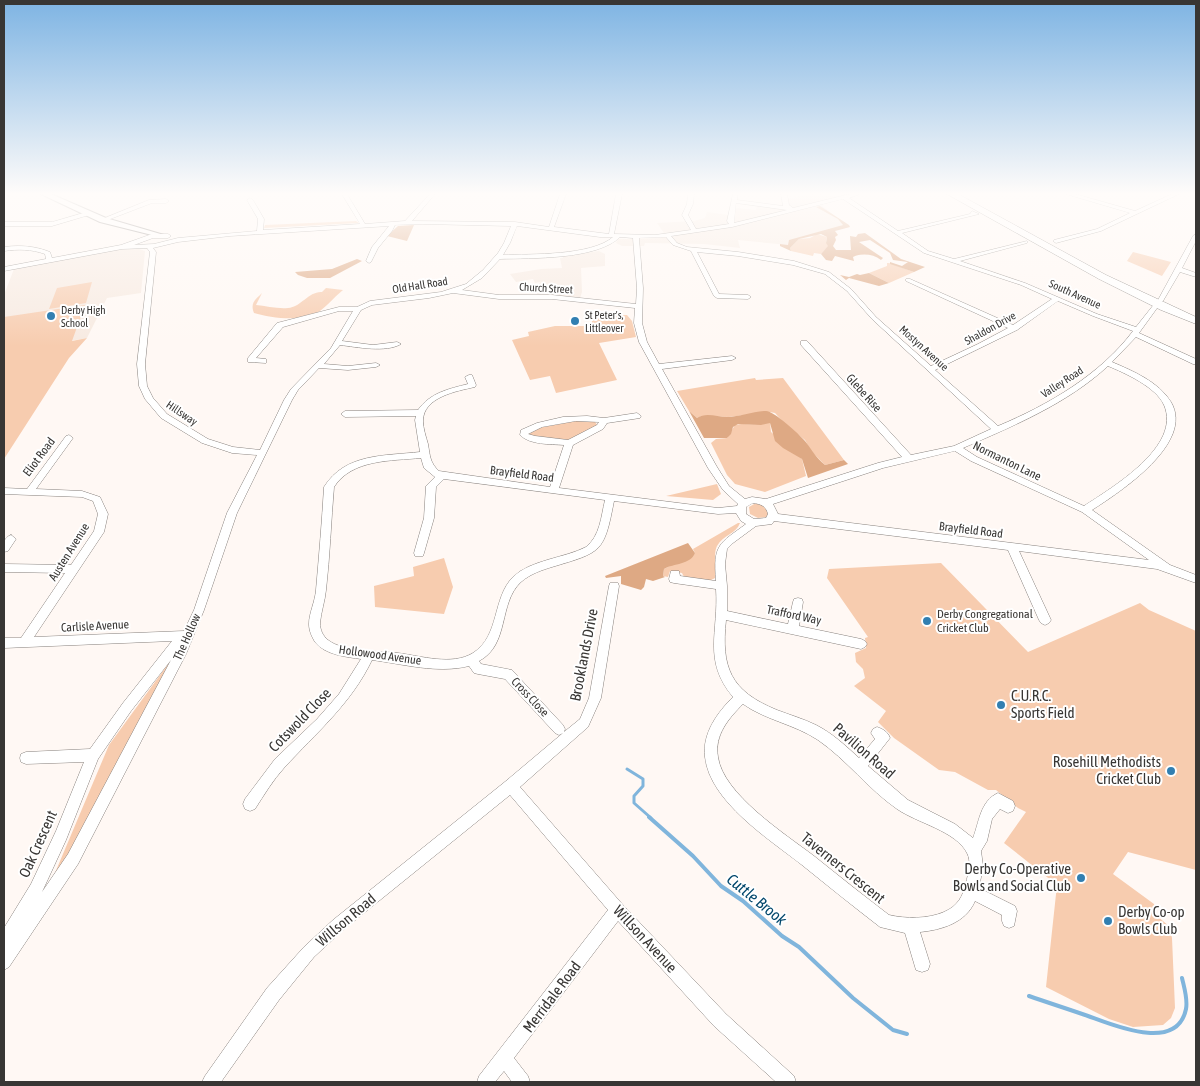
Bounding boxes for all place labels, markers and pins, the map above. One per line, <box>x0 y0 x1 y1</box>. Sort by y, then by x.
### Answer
place label: Derby High School <box>61 304 106 329</box>
place label: St Peter's, Littleover <box>585 309 624 334</box>
marker: Derby High School <box>45 310 57 322</box>
marker: St Peter's, Littleover <box>569 315 581 327</box>
place label: Derby Congregational Cricket Club <box>937 607 1034 635</box>
marker: Derby Congregational Cricket Club <box>921 615 933 627</box>
place label: C.U.R.C. Sports Field <box>1011 687 1075 721</box>
marker: C.U.R.C. Sports Field <box>995 699 1007 711</box>
place label: Rosehill Methodists Cricket Club <box>1053 753 1161 787</box>
marker: Rosehill Methodists Cricket Club <box>1165 765 1177 777</box>
place label: Derby Co-Operative Bowls and Social Club <box>953 860 1071 894</box>
marker: Derby Co-Operative Bowls and Social Club <box>1075 872 1087 884</box>
place label: Derby Co-op Bowls Club <box>1118 903 1185 937</box>
marker: Derby Co-op Bowls Club <box>1102 915 1114 927</box>

